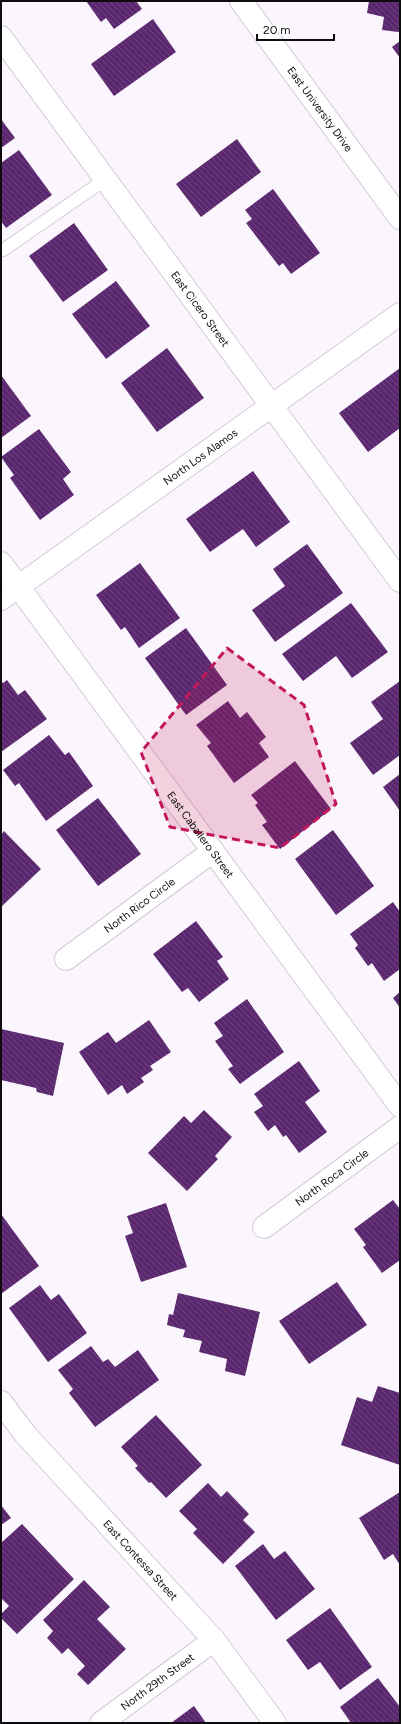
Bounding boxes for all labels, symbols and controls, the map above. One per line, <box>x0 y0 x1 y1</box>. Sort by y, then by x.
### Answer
scale bar <box>257 16 334 42</box>
text: 20 m <box>263 23 291 37</box>
street label: East University Drive <box>284 64 355 154</box>
street label: East Cicero Street <box>168 269 232 349</box>
street label: North Los Alamos <box>161 426 240 488</box>
street label: East Caballero Street <box>164 789 236 881</box>
street label: North Rico Circle <box>102 875 178 936</box>
street label: North Roca Circle <box>293 1146 371 1209</box>
street label: East Contessa Street <box>100 1518 180 1603</box>
street label: North 29th Street <box>118 1651 197 1713</box>

